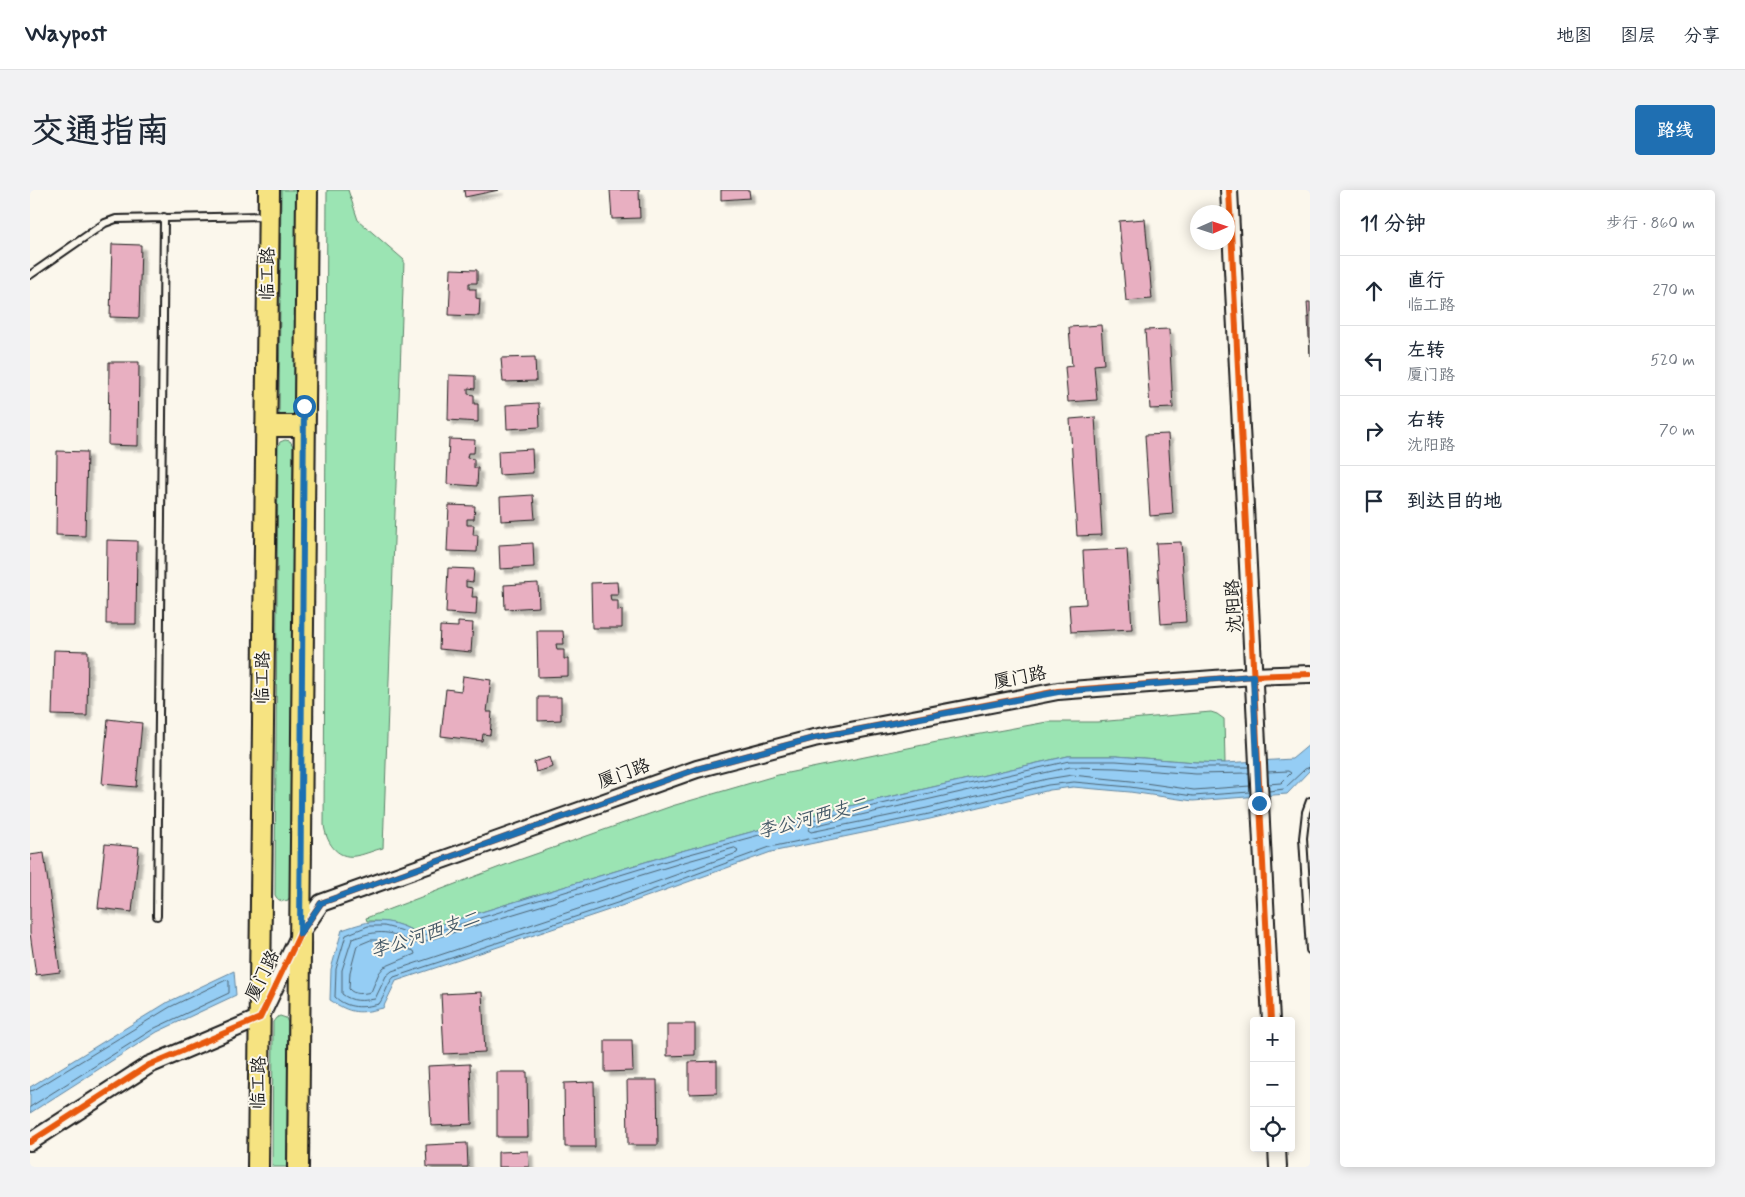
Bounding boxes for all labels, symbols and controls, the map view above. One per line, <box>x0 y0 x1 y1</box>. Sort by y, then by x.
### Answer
text: Waypost <box>25 19 107 50</box>
text: 地图 <box>1556 24 1592 48</box>
text: 图层 <box>1620 24 1656 48</box>
text: 分享 <box>1684 24 1720 48</box>
button: 路线 <box>1635 105 1715 155</box>
text: 交通指南 <box>30 109 170 155</box>
north arrow <box>1190 205 1235 250</box>
text: 11 分钟 <box>1360 210 1426 238</box>
text: 步行 · 860 m <box>1606 213 1695 234</box>
street label: 临工路 <box>256 247 280 301</box>
text: 直行 <box>1407 268 1445 293</box>
icon: ahead <box>1360 277 1388 305</box>
text: 270 m <box>1652 280 1695 301</box>
text: 临工路 <box>1407 295 1455 316</box>
text: 左转 <box>1407 338 1445 363</box>
icon: left <box>1360 347 1388 375</box>
text: 520 m <box>1650 350 1695 371</box>
text: 厦门路 <box>1407 365 1455 386</box>
route start <box>293 395 316 418</box>
text: 右转 <box>1407 408 1445 433</box>
icon: right <box>1360 417 1388 445</box>
text: 70 m <box>1659 420 1695 441</box>
text: 沈阳路 <box>1407 435 1455 456</box>
icon: arrive <box>1360 487 1388 515</box>
text: 到达目的地 <box>1407 489 1502 514</box>
street label: 沈阳路 <box>1221 578 1247 634</box>
street label: 临工路 <box>251 651 275 705</box>
street label: 厦门路 <box>991 661 1049 695</box>
street label: 厦门路 <box>595 753 653 795</box>
water label: 李公河西支二 <box>755 791 871 845</box>
route end <box>1248 792 1271 815</box>
water label: 李公河西支二 <box>367 905 483 965</box>
street label: 厦门路 <box>240 946 286 1006</box>
map controls <box>1250 1017 1295 1152</box>
button: + <box>1250 1017 1295 1062</box>
street label: 临工路 <box>247 1056 271 1110</box>
button: − <box>1250 1062 1295 1107</box>
button: locate <box>1250 1107 1295 1152</box>

